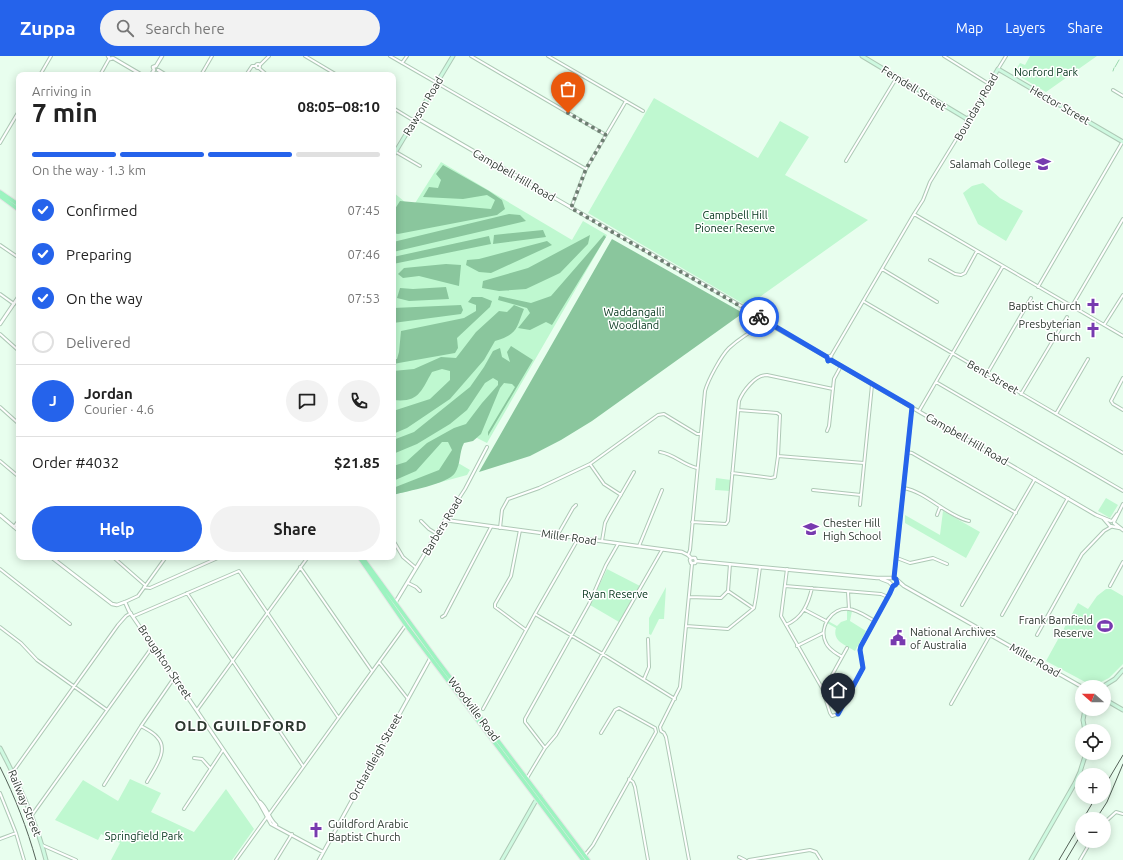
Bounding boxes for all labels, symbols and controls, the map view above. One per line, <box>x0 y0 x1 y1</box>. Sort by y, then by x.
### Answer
search box <box>100 10 380 46</box>
text: Zuppa <box>20 17 76 39</box>
icon: search <box>114 17 136 39</box>
text: Search here <box>146 20 225 37</box>
text: Map <box>956 20 983 36</box>
text: Layers <box>1005 20 1045 36</box>
text: Share <box>1067 20 1103 36</box>
street label: Ferndell Street <box>880 63 949 113</box>
park label: Norford Park <box>1014 66 1078 78</box>
street label: Boundary Road <box>952 71 1000 143</box>
pin <box>551 72 585 113</box>
street label: Rawson Road <box>401 74 445 138</box>
icon: bag <box>557 78 579 100</box>
street label: Hector Street <box>1028 83 1093 127</box>
text: Arriving in <box>32 84 91 98</box>
text: 7 min <box>32 98 98 127</box>
text: 08:05–08:10 <box>297 98 380 115</box>
street label: Campbell Hill Road <box>471 147 557 203</box>
school or university icon: Salamah College <box>1034 155 1052 173</box>
place label: Salamah College <box>950 158 1031 170</box>
text: On the way · 1.3 km <box>32 163 146 177</box>
icon: check <box>32 199 54 221</box>
text: Confirmed <box>66 202 138 219</box>
text: 07:45 <box>347 203 380 217</box>
park label: Campbell Hill Pioneer Reserve <box>695 209 775 234</box>
icon: check <box>32 243 54 265</box>
text: Preparing <box>66 246 132 263</box>
text: 07:46 <box>347 247 380 261</box>
icon: check <box>32 287 54 309</box>
text: On the way <box>66 290 142 307</box>
text: 07:53 <box>347 291 380 305</box>
courier <box>739 297 779 337</box>
church icon: Baptist Church <box>1084 297 1102 315</box>
place label: Baptist Church <box>1008 300 1081 312</box>
park label: Waddangalli Woodland <box>604 306 664 331</box>
icon: bike <box>748 306 770 328</box>
place label: Presbyterian Church <box>1019 318 1081 343</box>
church icon: Presbyterian Church <box>1084 321 1102 339</box>
text: Delivered <box>66 334 131 351</box>
street label: Bent Street <box>965 358 1021 397</box>
button: chat <box>286 380 328 422</box>
button: phone <box>338 380 380 422</box>
text: Jordan <box>84 385 133 402</box>
text: J <box>49 392 57 409</box>
text: Courier · 4.6 <box>84 402 154 416</box>
street label: Campbell Hill Road <box>924 411 1010 467</box>
text: Order #4032 <box>32 454 119 471</box>
text: $21.85 <box>334 454 380 471</box>
street label: Barbers Road <box>420 495 464 557</box>
button: Help <box>32 506 202 552</box>
button: Share <box>210 506 380 552</box>
place label: Chester Hill High School <box>823 517 881 542</box>
school or university icon: Chester Hill High School <box>802 520 820 538</box>
street label: Miller Road <box>540 527 598 547</box>
park label: Ryan Reserve <box>582 588 648 600</box>
place label: Frank Bamfield Reserve <box>1019 614 1093 639</box>
sports icon: Frank Bamfield Reserve <box>1096 617 1114 635</box>
street label: Broughton Street <box>136 623 195 702</box>
place label: National Archives of Australia <box>910 626 996 651</box>
public building icon: National Archives of Australia <box>889 629 907 647</box>
street label: Miller Road <box>1008 641 1062 679</box>
pin <box>821 673 855 714</box>
street label: Woodville Road <box>446 675 502 743</box>
icon: home <box>827 679 849 701</box>
north arrow <box>1075 680 1111 716</box>
map controls <box>1075 680 1111 848</box>
street label: Orchardleigh Street <box>346 711 404 803</box>
district label: OLD GUILDFORD <box>174 717 308 734</box>
button: locate <box>1075 724 1111 760</box>
street label: Railway Street <box>6 768 44 839</box>
button: + <box>1075 768 1111 804</box>
button: − <box>1075 812 1111 848</box>
place label: Guildford Arabic Baptist Church <box>328 818 408 843</box>
church icon: Guildford Arabic Baptist Church <box>307 821 325 839</box>
park label: Springfield Park <box>105 830 184 842</box>

